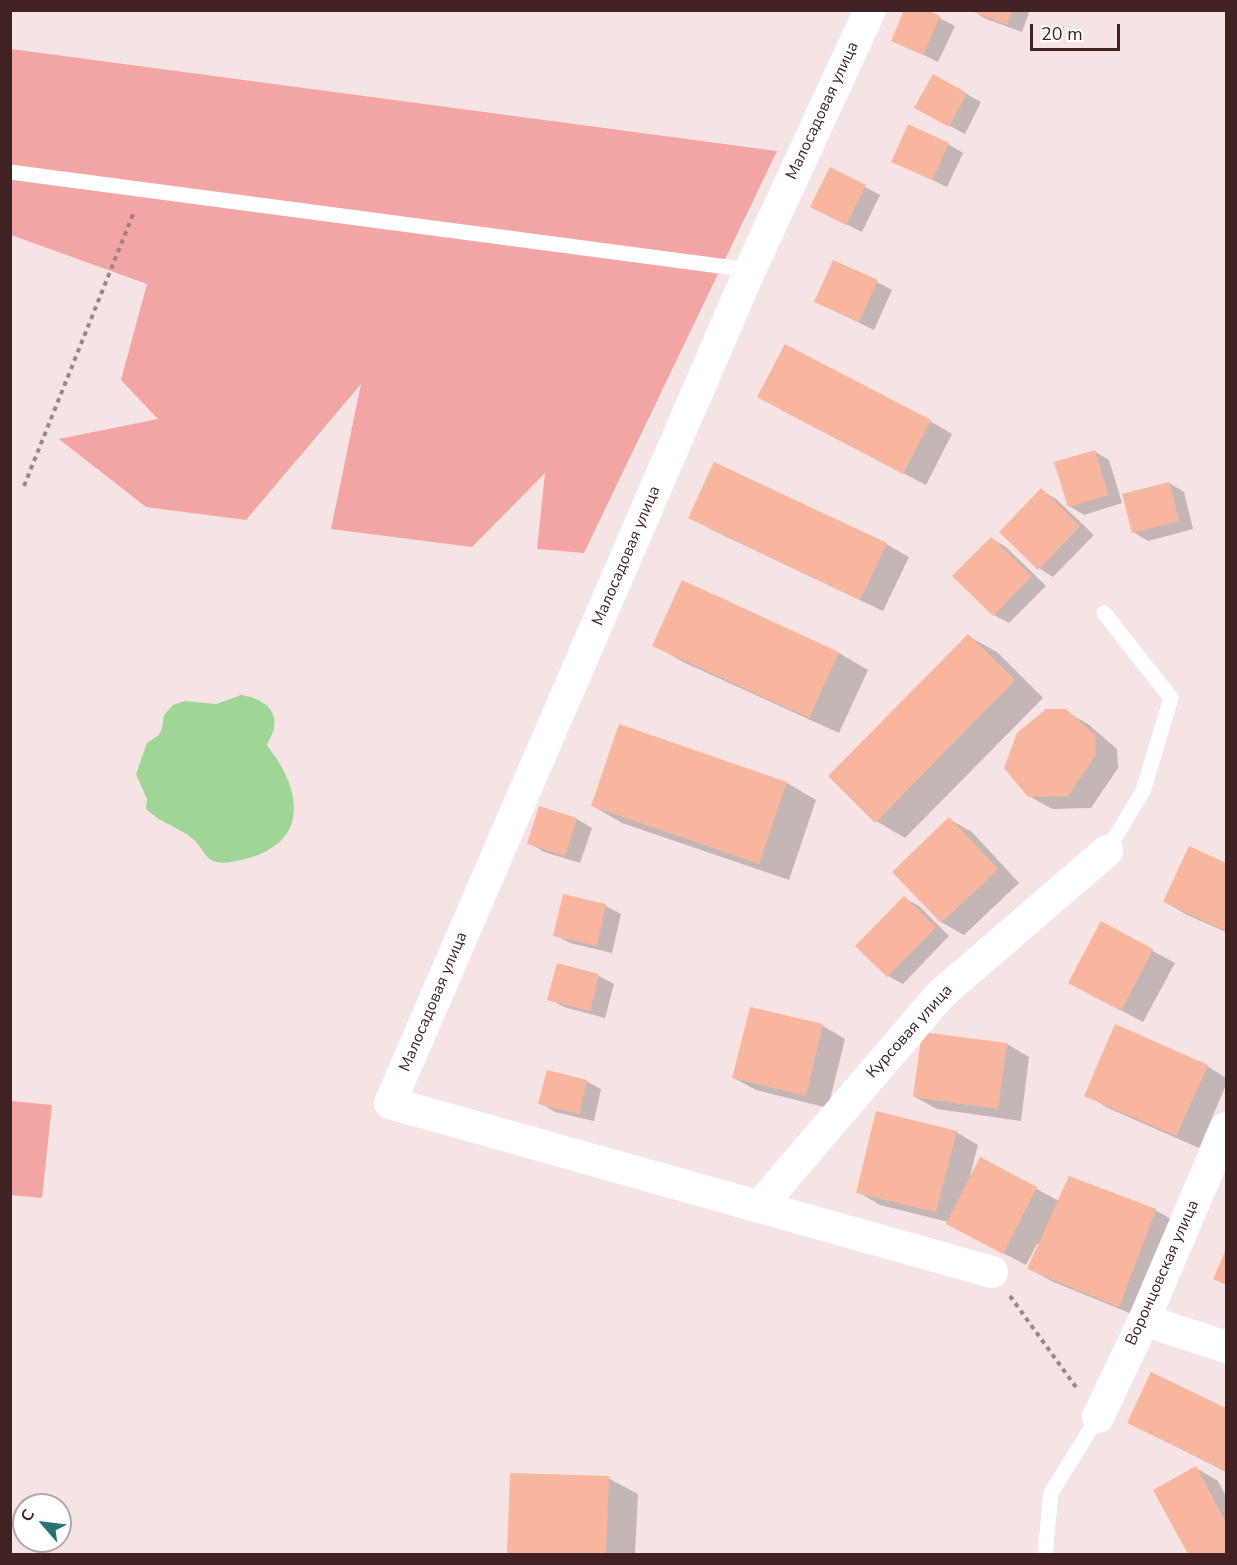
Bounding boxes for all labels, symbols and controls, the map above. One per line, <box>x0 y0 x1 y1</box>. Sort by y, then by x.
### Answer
scale bar <box>1033 12 1123 50</box>
text: 20 m <box>1041 22 1083 46</box>
street label: Малосадовая улица <box>783 39 863 183</box>
street label: Малосадовая улица <box>589 483 665 629</box>
street label: Малосадовая улица <box>396 929 472 1075</box>
street label: Курсовая улица <box>863 981 957 1083</box>
street label: Воронцовская улица <box>1122 1197 1204 1349</box>
north arrow <box>12 1493 72 1553</box>
text: С <box>16 1506 40 1525</box>

